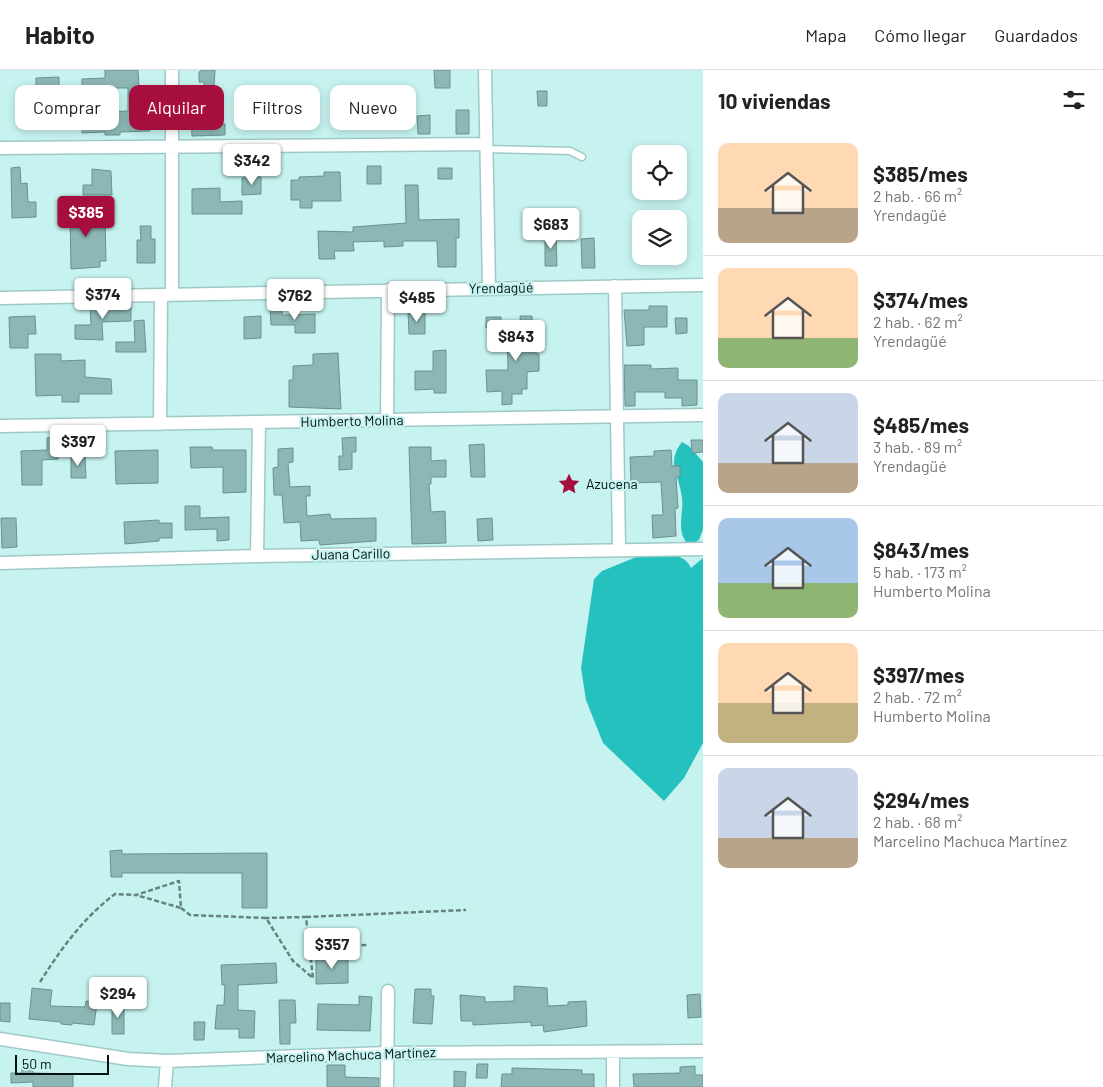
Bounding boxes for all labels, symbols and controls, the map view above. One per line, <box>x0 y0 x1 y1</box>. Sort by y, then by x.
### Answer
text: Habito <box>25 20 95 49</box>
text: Mapa <box>805 24 846 46</box>
text: Cómo llegar <box>874 24 966 46</box>
text: Guardados <box>994 24 1078 46</box>
chip: Comprar <box>15 85 119 130</box>
chip: Alquilar <box>129 85 224 130</box>
chip: Filtros <box>234 85 320 130</box>
chip: Nuevo <box>330 85 416 130</box>
icon: filters <box>1060 86 1088 114</box>
text: 10 viviendas <box>718 88 831 113</box>
pin: $342 <box>222 144 282 186</box>
map controls <box>632 145 687 265</box>
button: locate <box>632 145 687 200</box>
text: $342 <box>234 150 270 169</box>
text: $385/mes <box>873 161 968 186</box>
icon: home <box>758 163 818 223</box>
text: 2 hab. · 66 m² <box>873 186 962 205</box>
pin: $385 <box>56 196 116 238</box>
text: $385 <box>68 202 104 221</box>
text: Yrendagüé <box>873 205 947 224</box>
pin: $683 <box>521 208 581 250</box>
button: layers <box>632 210 687 265</box>
text: $683 <box>533 214 569 233</box>
pin: $374 <box>73 278 133 320</box>
pin: $762 <box>265 278 325 321</box>
street label: Yrendagüé <box>469 278 533 297</box>
pin: $485 <box>387 280 447 323</box>
text: $374 <box>85 284 121 303</box>
text: $762 <box>278 285 312 304</box>
text: $485 <box>399 287 435 306</box>
text: $374/mes <box>873 287 968 312</box>
icon: home <box>758 288 818 348</box>
text: 2 hab. · 62 m² <box>873 312 963 331</box>
pin: $843 <box>486 320 546 362</box>
text: $843 <box>498 326 534 345</box>
text: Yrendagüé <box>873 331 947 350</box>
street label: Humberto Molina <box>300 411 404 430</box>
text: $485/mes <box>873 412 969 437</box>
icon: home <box>758 413 818 473</box>
pin: $397 <box>48 424 108 467</box>
text: $397 <box>61 431 95 450</box>
text: 3 hab. · 89 m² <box>873 437 962 456</box>
text: Yrendagüé <box>873 456 947 475</box>
place icon: Azucena <box>556 471 582 497</box>
place label: Azucena <box>586 475 638 492</box>
text: $843/mes <box>873 537 969 562</box>
icon: home <box>758 538 818 598</box>
street label: Juana Carillo <box>312 544 390 563</box>
text: 5 hab. · 173 m² <box>873 562 967 581</box>
text: Humberto Molina <box>873 581 991 600</box>
text: $397/mes <box>873 662 964 687</box>
icon: home <box>758 663 818 723</box>
text: 2 hab. · 72 m² <box>873 687 962 706</box>
text: Humberto Molina <box>873 706 991 725</box>
text: $294/mes <box>873 787 969 812</box>
icon: home <box>758 788 818 848</box>
text: 2 hab. · 68 m² <box>873 812 962 831</box>
text: Marcelino Machuca Martínez <box>873 831 1067 850</box>
pin: $357 <box>302 928 362 970</box>
text: $357 <box>315 934 349 953</box>
pin: $294 <box>88 976 148 1019</box>
text: $294 <box>100 983 136 1002</box>
street label: Marcelino Machuca Martínez <box>266 1043 436 1066</box>
scale bar <box>15 1052 109 1075</box>
text: 50 m <box>22 1055 51 1072</box>

